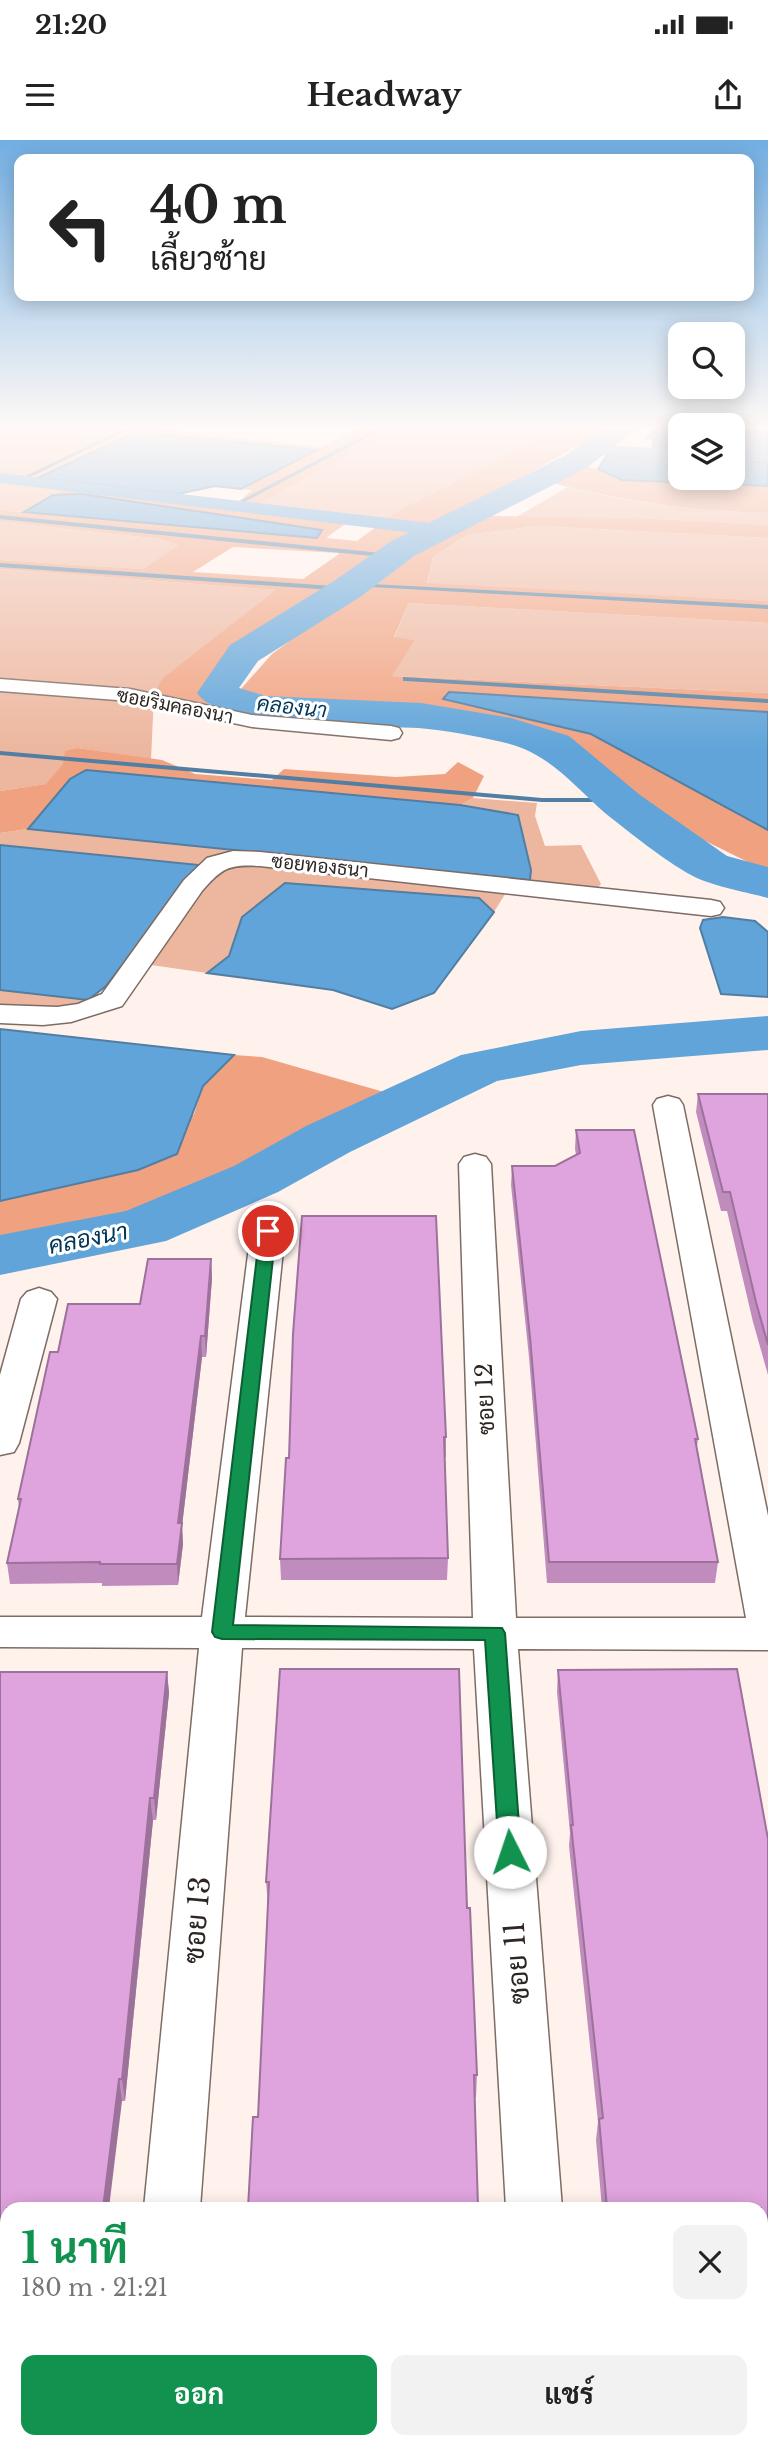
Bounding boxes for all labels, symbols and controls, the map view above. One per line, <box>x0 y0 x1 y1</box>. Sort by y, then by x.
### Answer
text: 21:20 <box>35 9 107 41</box>
text: Headway <box>307 75 461 115</box>
icon: menu <box>21 76 59 114</box>
icon: share <box>709 76 747 114</box>
text: 40 m <box>150 175 287 236</box>
icon: left <box>35 182 126 273</box>
text: เลี้ยวซ้าย <box>150 239 267 279</box>
map controls <box>668 322 745 490</box>
button: search <box>668 322 745 399</box>
button: layers <box>668 413 745 490</box>
street label: ซอยริมคลองนา <box>115 683 235 729</box>
water label: คลองนา <box>256 690 328 724</box>
street label: ซอยทองธนา <box>270 849 370 883</box>
pin <box>238 1201 298 1261</box>
icon: arrive <box>249 1212 287 1250</box>
water label: คลองนา <box>46 1216 130 1260</box>
street label: ซอย 12 <box>470 1363 500 1435</box>
position arrow <box>473 1815 547 1889</box>
street label: ซอย 13 <box>176 1875 218 1965</box>
street label: ซอย 11 <box>497 1921 537 2005</box>
text: 1 นาที <box>21 2222 128 2274</box>
button: close <box>673 2225 747 2299</box>
text: 180 m · 21:21 <box>21 2274 168 2302</box>
button: ออก <box>21 2355 377 2435</box>
button: แชร์ <box>391 2355 747 2435</box>

